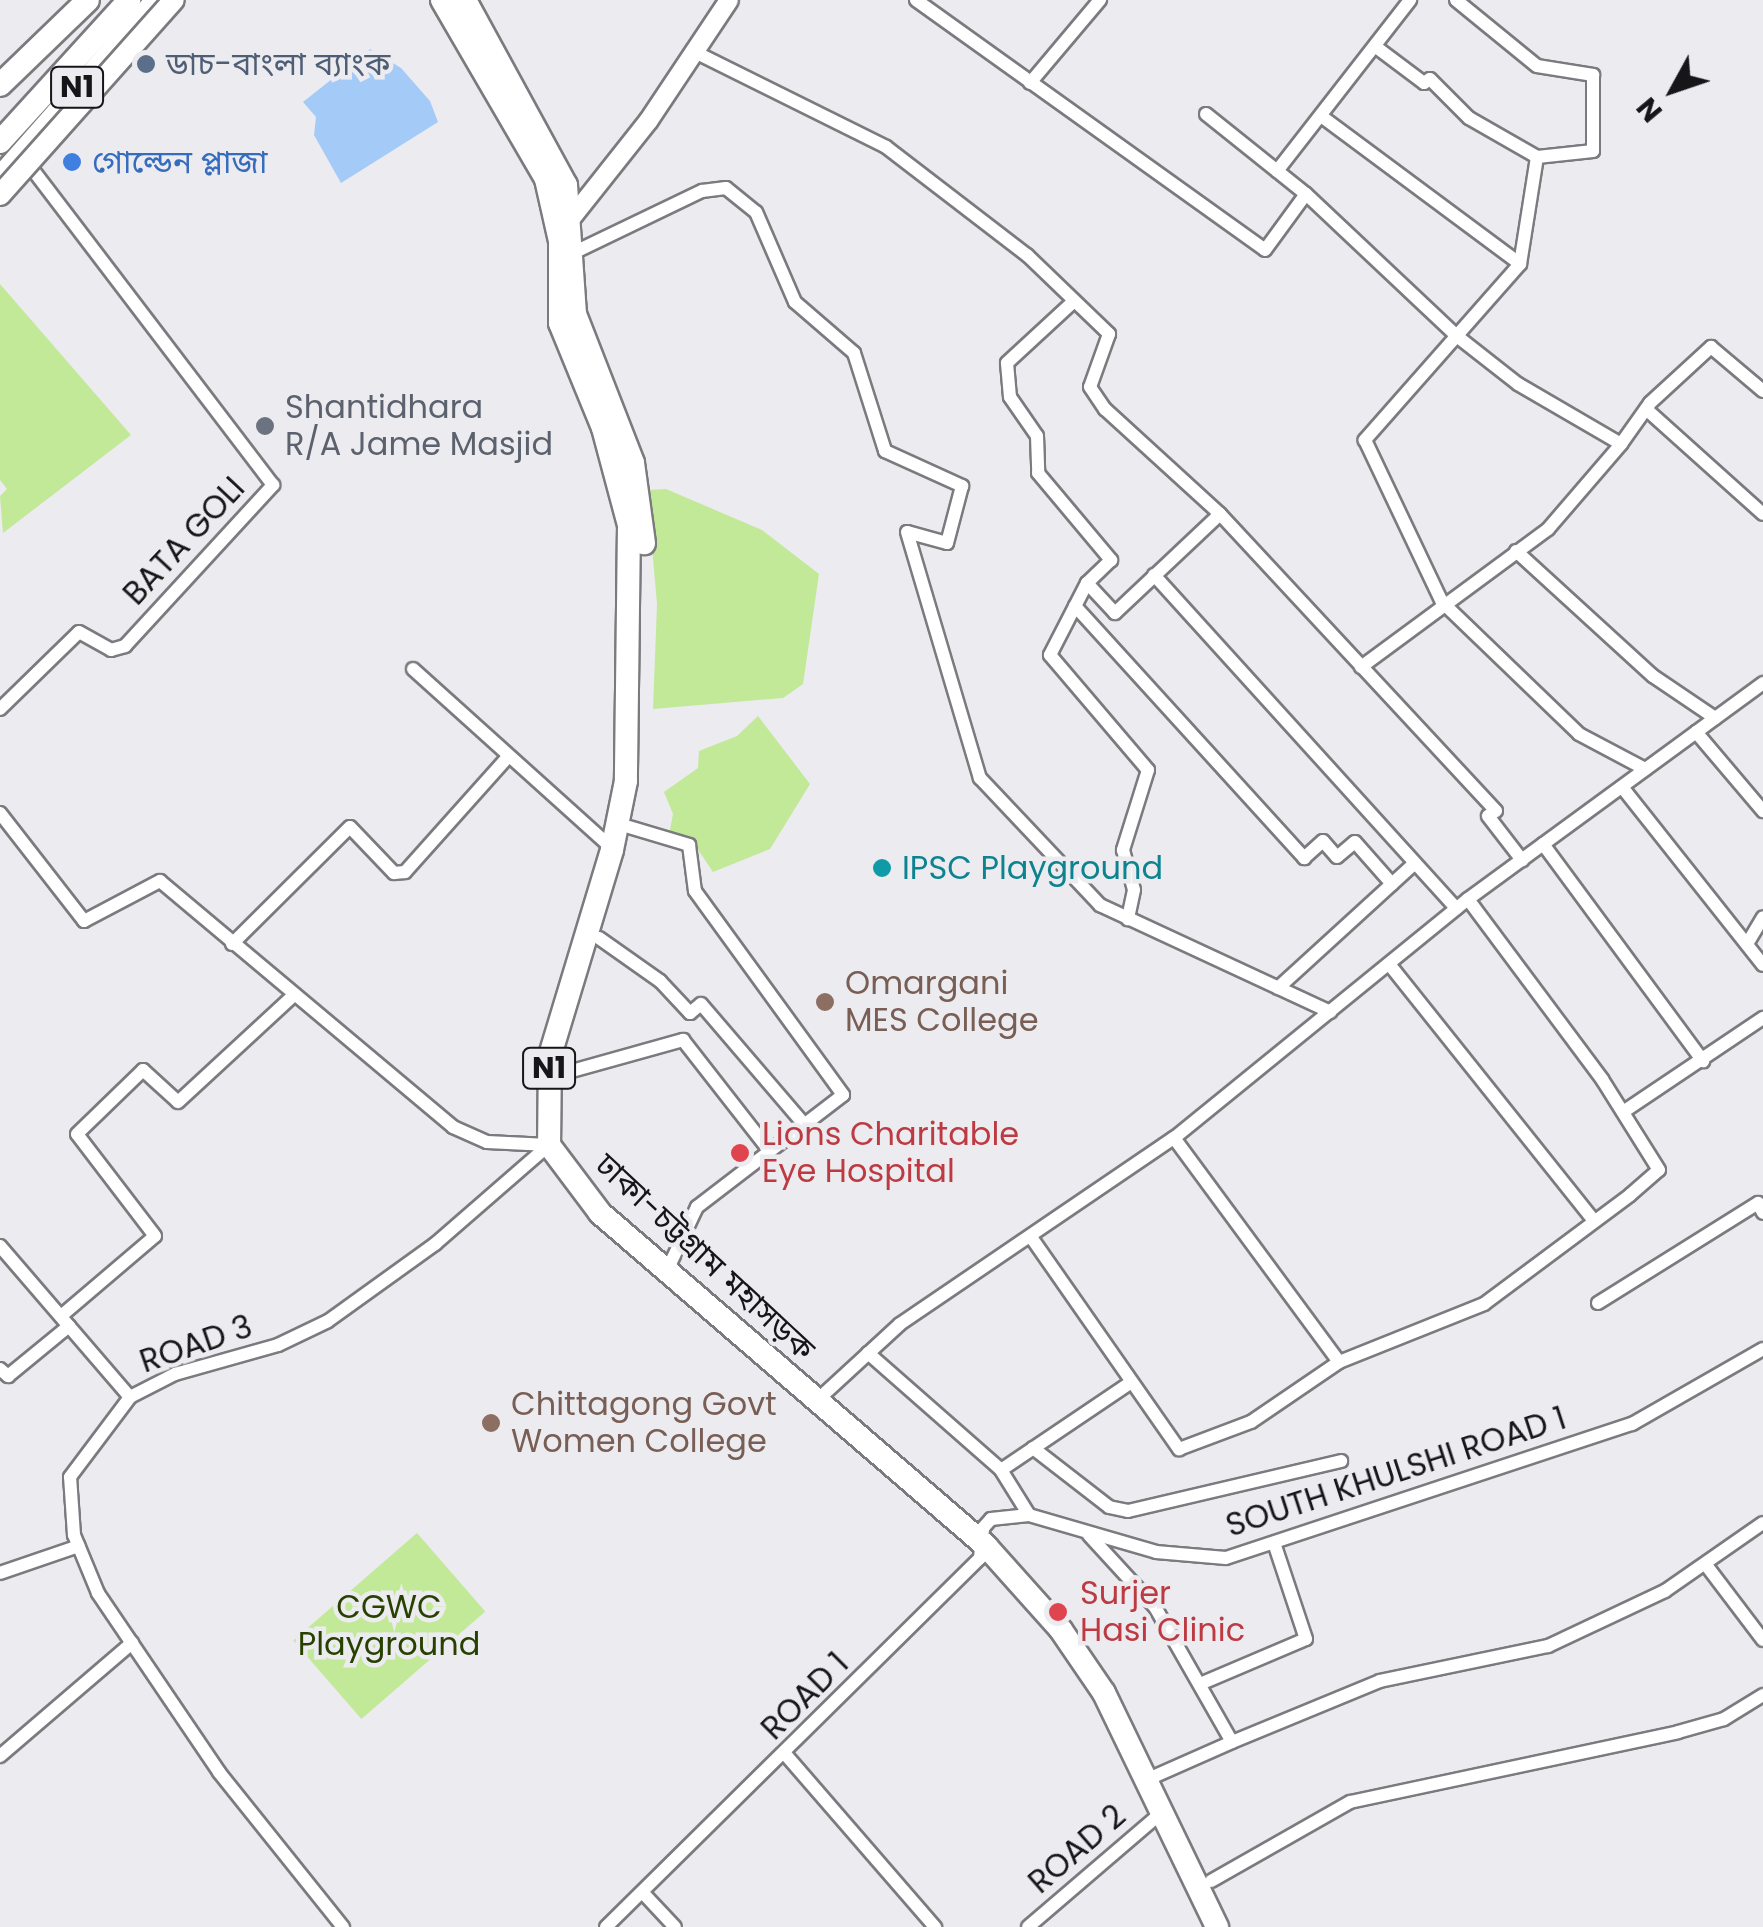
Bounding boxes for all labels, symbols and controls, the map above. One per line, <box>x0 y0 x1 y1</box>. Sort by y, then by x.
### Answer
north arrow <box>1623 40 1723 140</box>
place label: ডাচ-বাংলা ব্যাংক <box>166 45 390 83</box>
marker: ডাচ-বাংলা ব্যাংক <box>135 53 157 75</box>
road number: N1 <box>50 62 104 112</box>
text: N <box>1628 89 1671 130</box>
place label: গোল্ডেন প্লাজা <box>92 143 268 181</box>
marker: গোল্ডেন প্লাজা <box>61 151 83 173</box>
place label: Shantidhara R/A Jame Masjid <box>285 389 553 464</box>
marker: Shantidhara R/A Jame Masjid <box>254 415 276 437</box>
street label: BATA GOLI <box>115 469 253 613</box>
place label: IPSC Playground <box>902 849 1163 887</box>
marker: IPSC Playground <box>871 857 893 879</box>
place label: Omargani MES College <box>845 965 1039 1040</box>
marker: Omargani MES College <box>814 991 836 1013</box>
road number: N1 <box>522 1043 576 1093</box>
place label: Lions Charitable Eye Hospital <box>762 1116 1019 1191</box>
marker: Lions Charitable Eye Hospital <box>727 1140 753 1166</box>
street label: ঢাকা-চট্টগ্রাম মহাসড়ক <box>587 1146 823 1368</box>
street label: ROAD 3 <box>135 1307 257 1381</box>
place label: Chittagong Govt Women College <box>511 1386 777 1461</box>
street label: SOUTH KHULSHI ROAD 1 <box>1221 1399 1571 1545</box>
marker: Chittagong Govt Women College <box>480 1412 502 1434</box>
place label: Surjer Hasi Clinic <box>1080 1575 1245 1650</box>
park label: CGWC Playground <box>298 1589 480 1664</box>
marker: Surjer Hasi Clinic <box>1045 1599 1071 1625</box>
street label: ROAD 1 <box>753 1644 857 1748</box>
street label: ROAD 2 <box>1021 1797 1133 1901</box>

